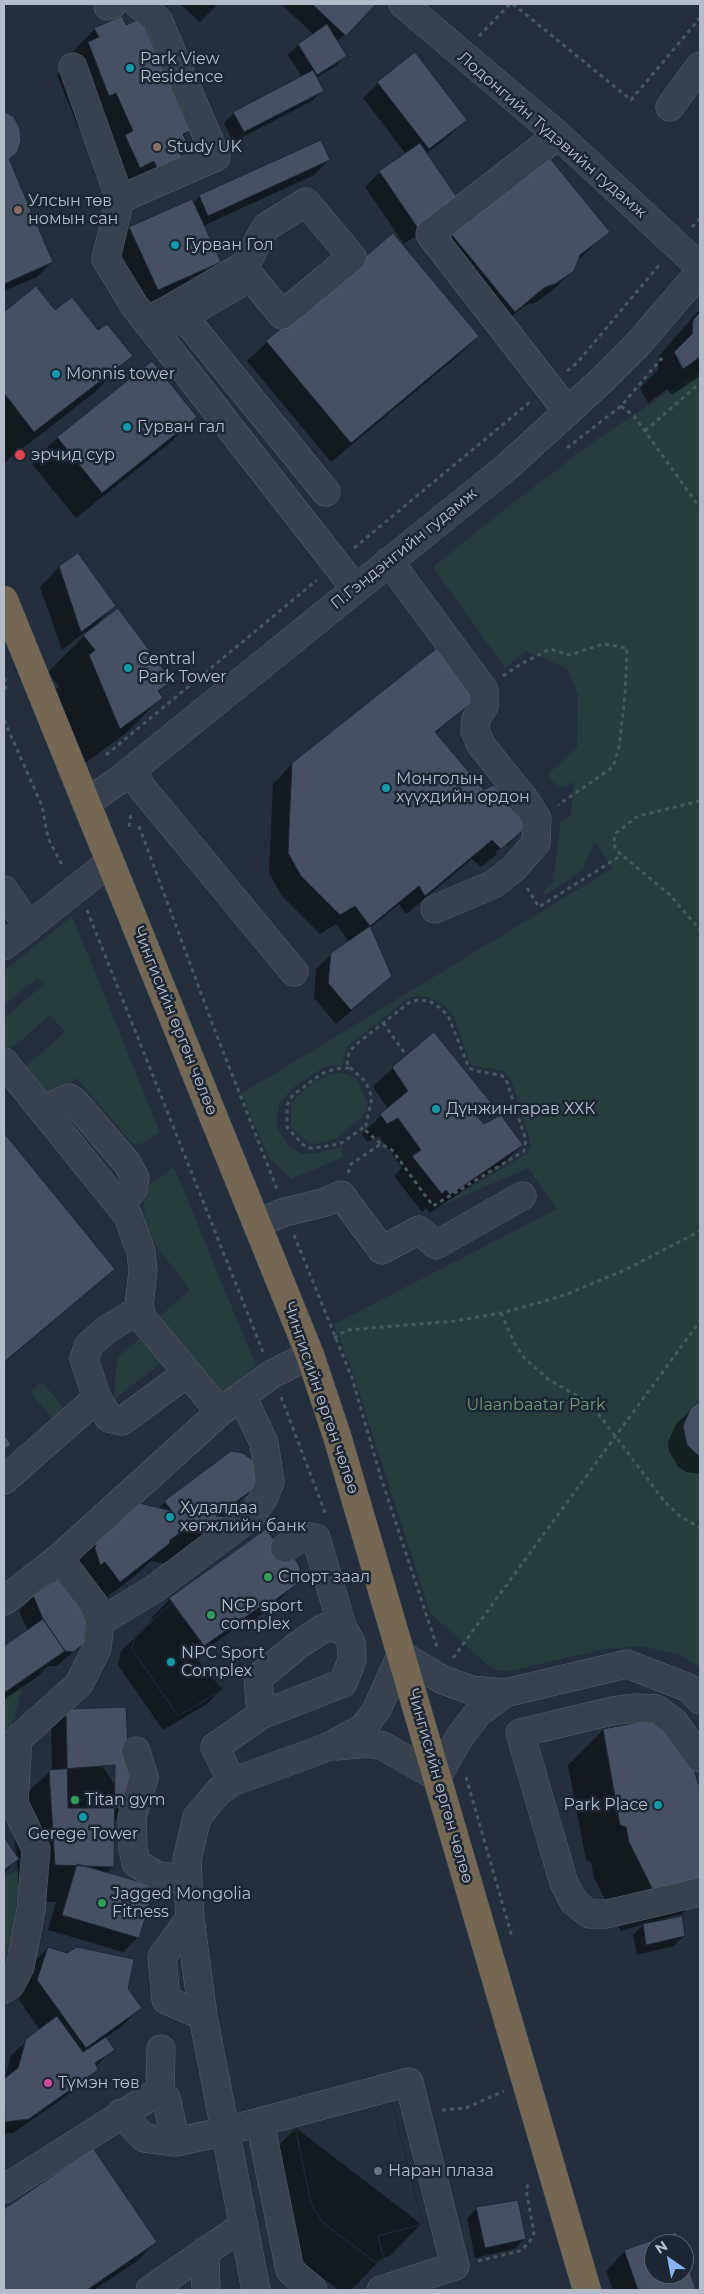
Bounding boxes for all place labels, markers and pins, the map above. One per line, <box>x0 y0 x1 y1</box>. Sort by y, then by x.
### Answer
place label: Park View Residence <box>140 49 223 87</box>
marker: Park View Residence <box>124 62 136 74</box>
place label: Study UK <box>167 137 242 157</box>
marker: Study UK <box>151 141 163 153</box>
place label: Улсын төв номын сан <box>28 191 118 229</box>
marker: Улсын төв номын сан <box>12 204 24 216</box>
place label: Гурван Гол <box>185 235 274 255</box>
marker: Гурван Гол <box>169 239 181 251</box>
place label: Monnis tower <box>66 364 175 384</box>
marker: Monnis tower <box>50 368 62 380</box>
place label: Гурван гал <box>137 417 225 437</box>
marker: Гурван гал <box>121 421 133 433</box>
place label: эрчид сур <box>31 445 115 465</box>
marker: эрчид сур <box>13 448 27 462</box>
place label: Central Park Tower <box>138 649 227 687</box>
marker: Central Park Tower <box>122 662 134 674</box>
place label: Монголын хүүхдийн ордон <box>396 769 530 807</box>
marker: Монголын хүүхдийн ордон <box>380 782 392 794</box>
place label: Дүнжингарав ХХК <box>446 1099 595 1119</box>
marker: Дүнжингарав ХХК <box>430 1103 442 1115</box>
place label: Худалдаа хөгжлийн банк <box>180 1498 306 1536</box>
marker: Худалдаа хөгжлийн банк <box>164 1511 176 1523</box>
place label: Спорт заал <box>278 1567 370 1587</box>
marker: Спорт заал <box>262 1571 274 1583</box>
place label: NCP sport complex <box>221 1596 303 1634</box>
marker: NCP sport complex <box>205 1609 217 1621</box>
place label: NPC Sport Complex <box>181 1643 265 1681</box>
marker: NPC Sport Complex <box>165 1656 177 1668</box>
place label: Titan gym <box>85 1790 166 1810</box>
marker: Titan gym <box>69 1794 81 1806</box>
place label: Park Place <box>563 1795 648 1815</box>
marker: Park Place <box>652 1799 664 1811</box>
marker: Gerege Tower <box>77 1811 89 1823</box>
place label: Gerege Tower <box>28 1824 138 1844</box>
place label: Jagged Mongolia Fitness <box>112 1884 251 1922</box>
marker: Jagged Mongolia Fitness <box>96 1897 108 1909</box>
place label: Түмэн төв <box>58 2073 140 2093</box>
marker: Түмэн төв <box>42 2077 54 2089</box>
place label: Наран плаза <box>388 2161 494 2181</box>
marker: Наран плаза <box>372 2165 384 2177</box>

